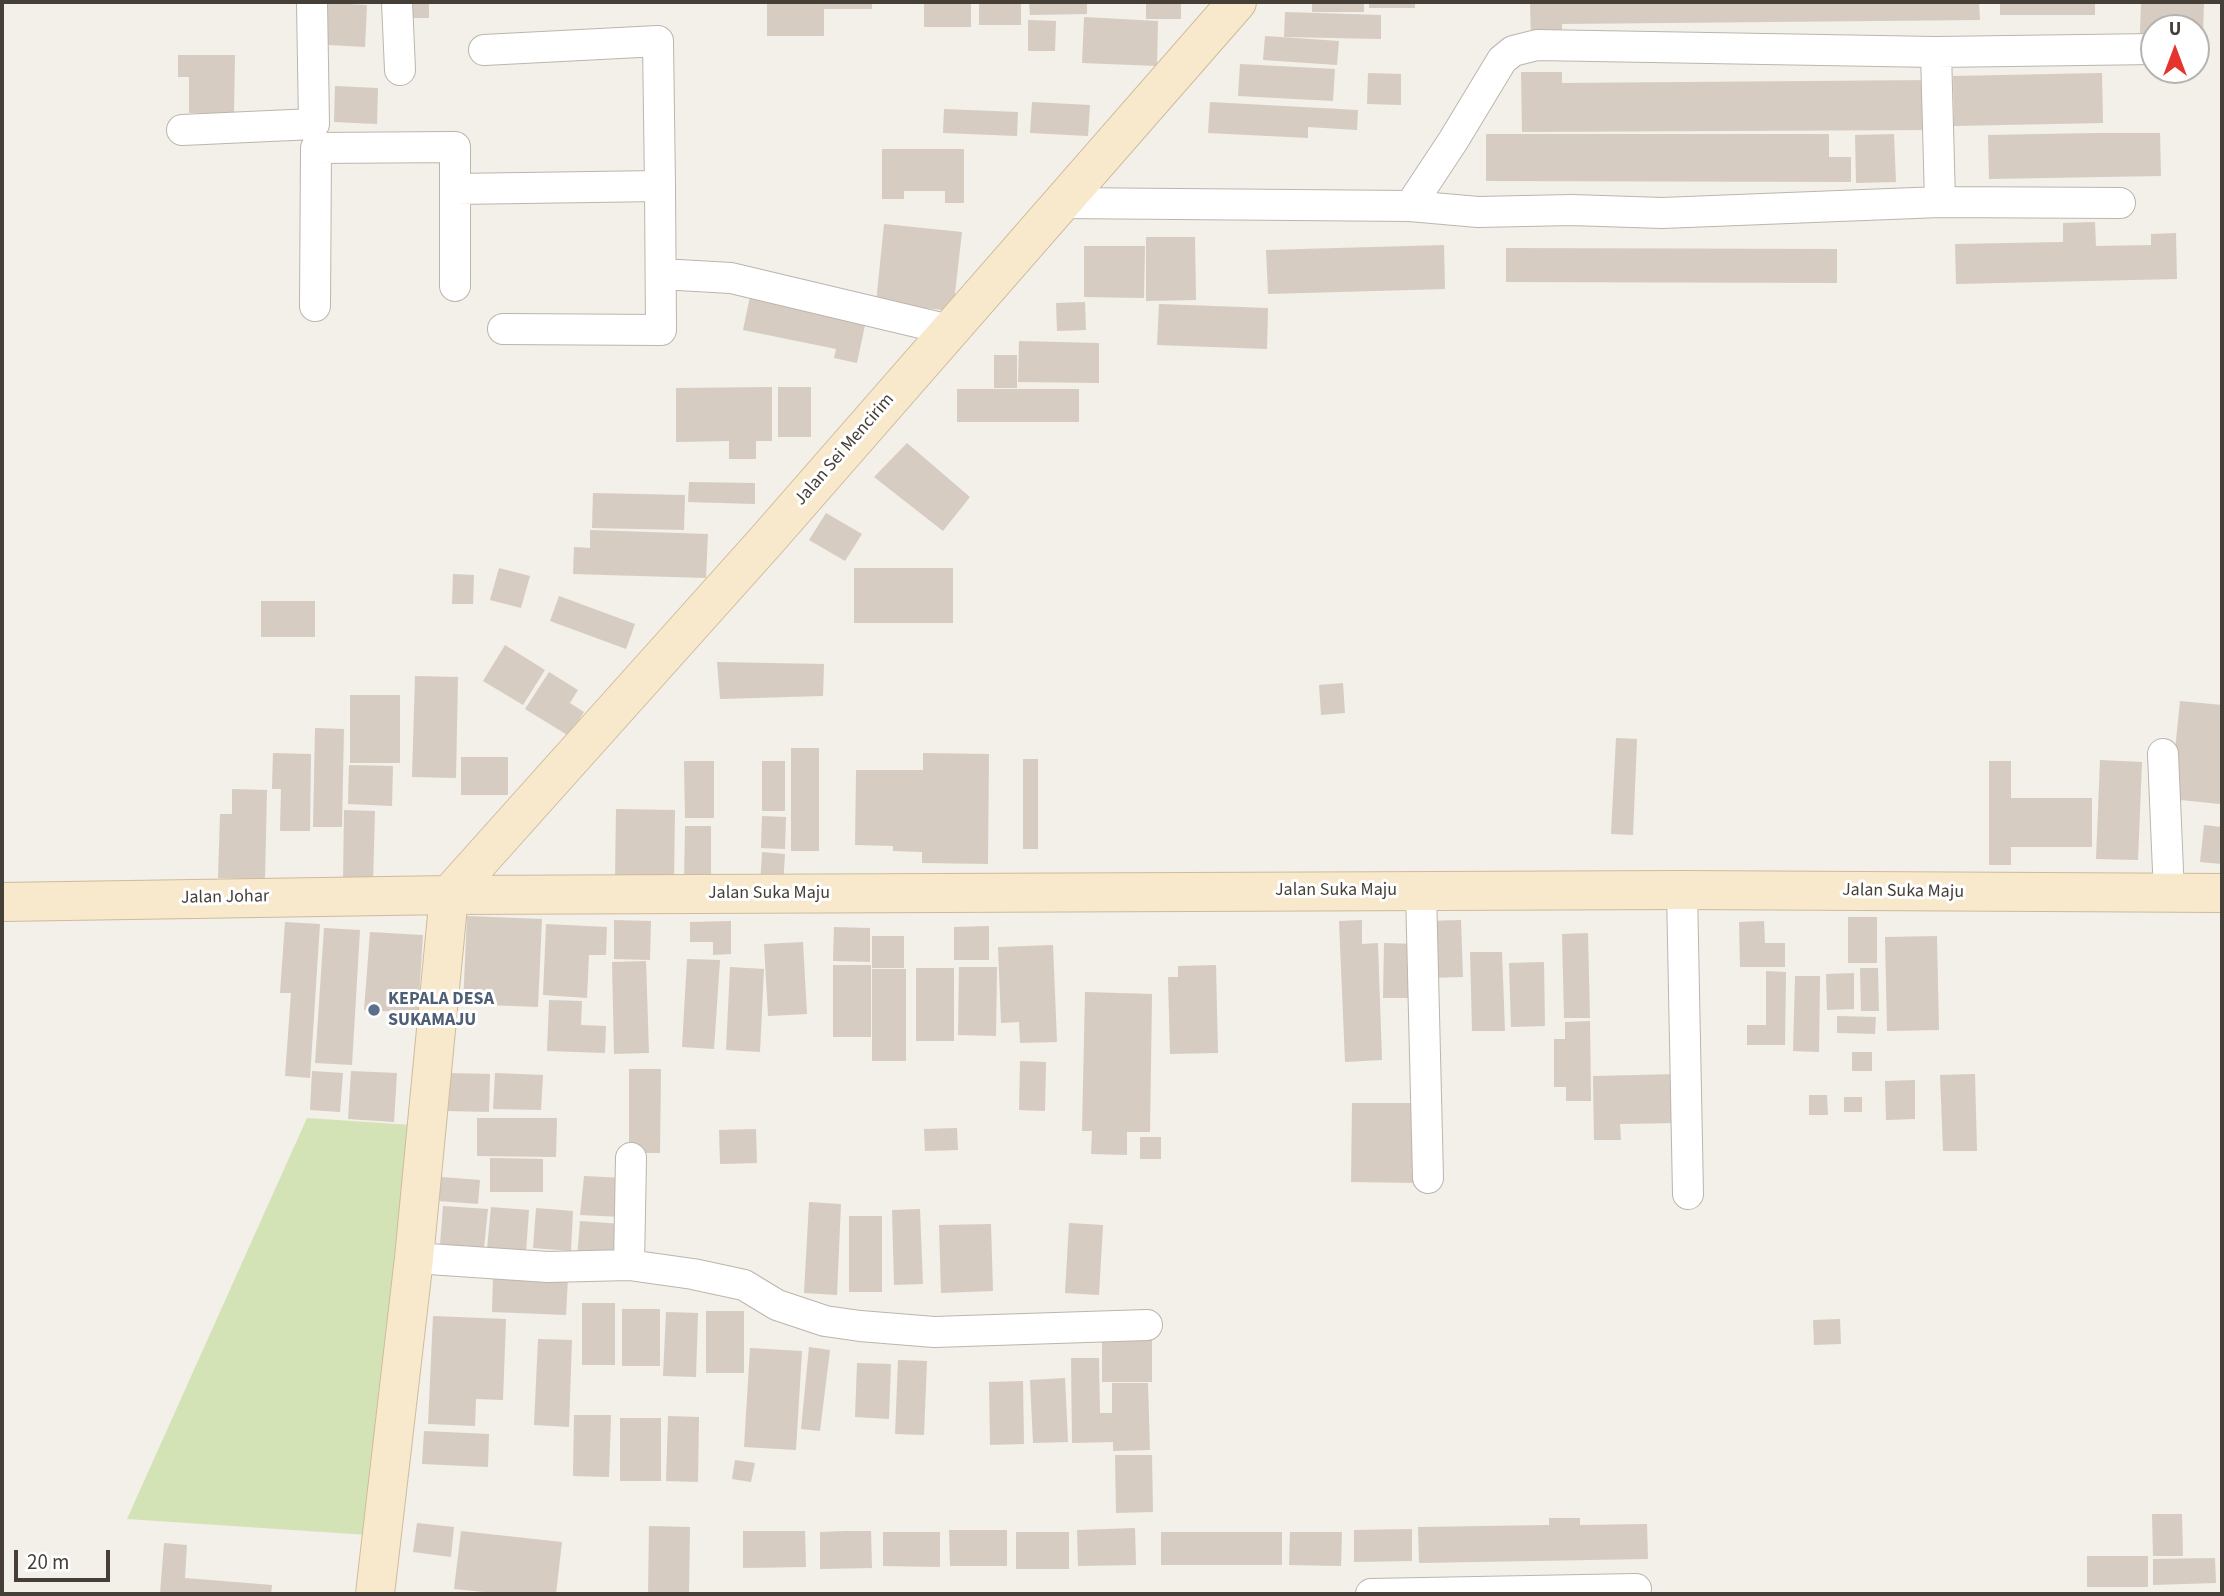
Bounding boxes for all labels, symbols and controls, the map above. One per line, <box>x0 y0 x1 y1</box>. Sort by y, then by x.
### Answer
north arrow <box>2140 14 2210 84</box>
text: U <box>2169 16 2181 43</box>
street label: Jalan Sei Mencirim <box>790 390 900 510</box>
street label: Jalan Suka Maju <box>1275 880 1397 902</box>
street label: Jalan Suka Maju <box>1842 880 1964 904</box>
street label: Jalan Suka Maju <box>708 883 830 905</box>
street label: Jalan Johar <box>181 886 269 910</box>
place label: KEPALA DESA SUKAMAJU <box>388 989 494 1032</box>
marker: KEPALA DESA SUKAMAJU <box>366 1002 382 1018</box>
scale bar <box>18 1536 114 1580</box>
text: 20 m <box>27 1547 69 1577</box>

